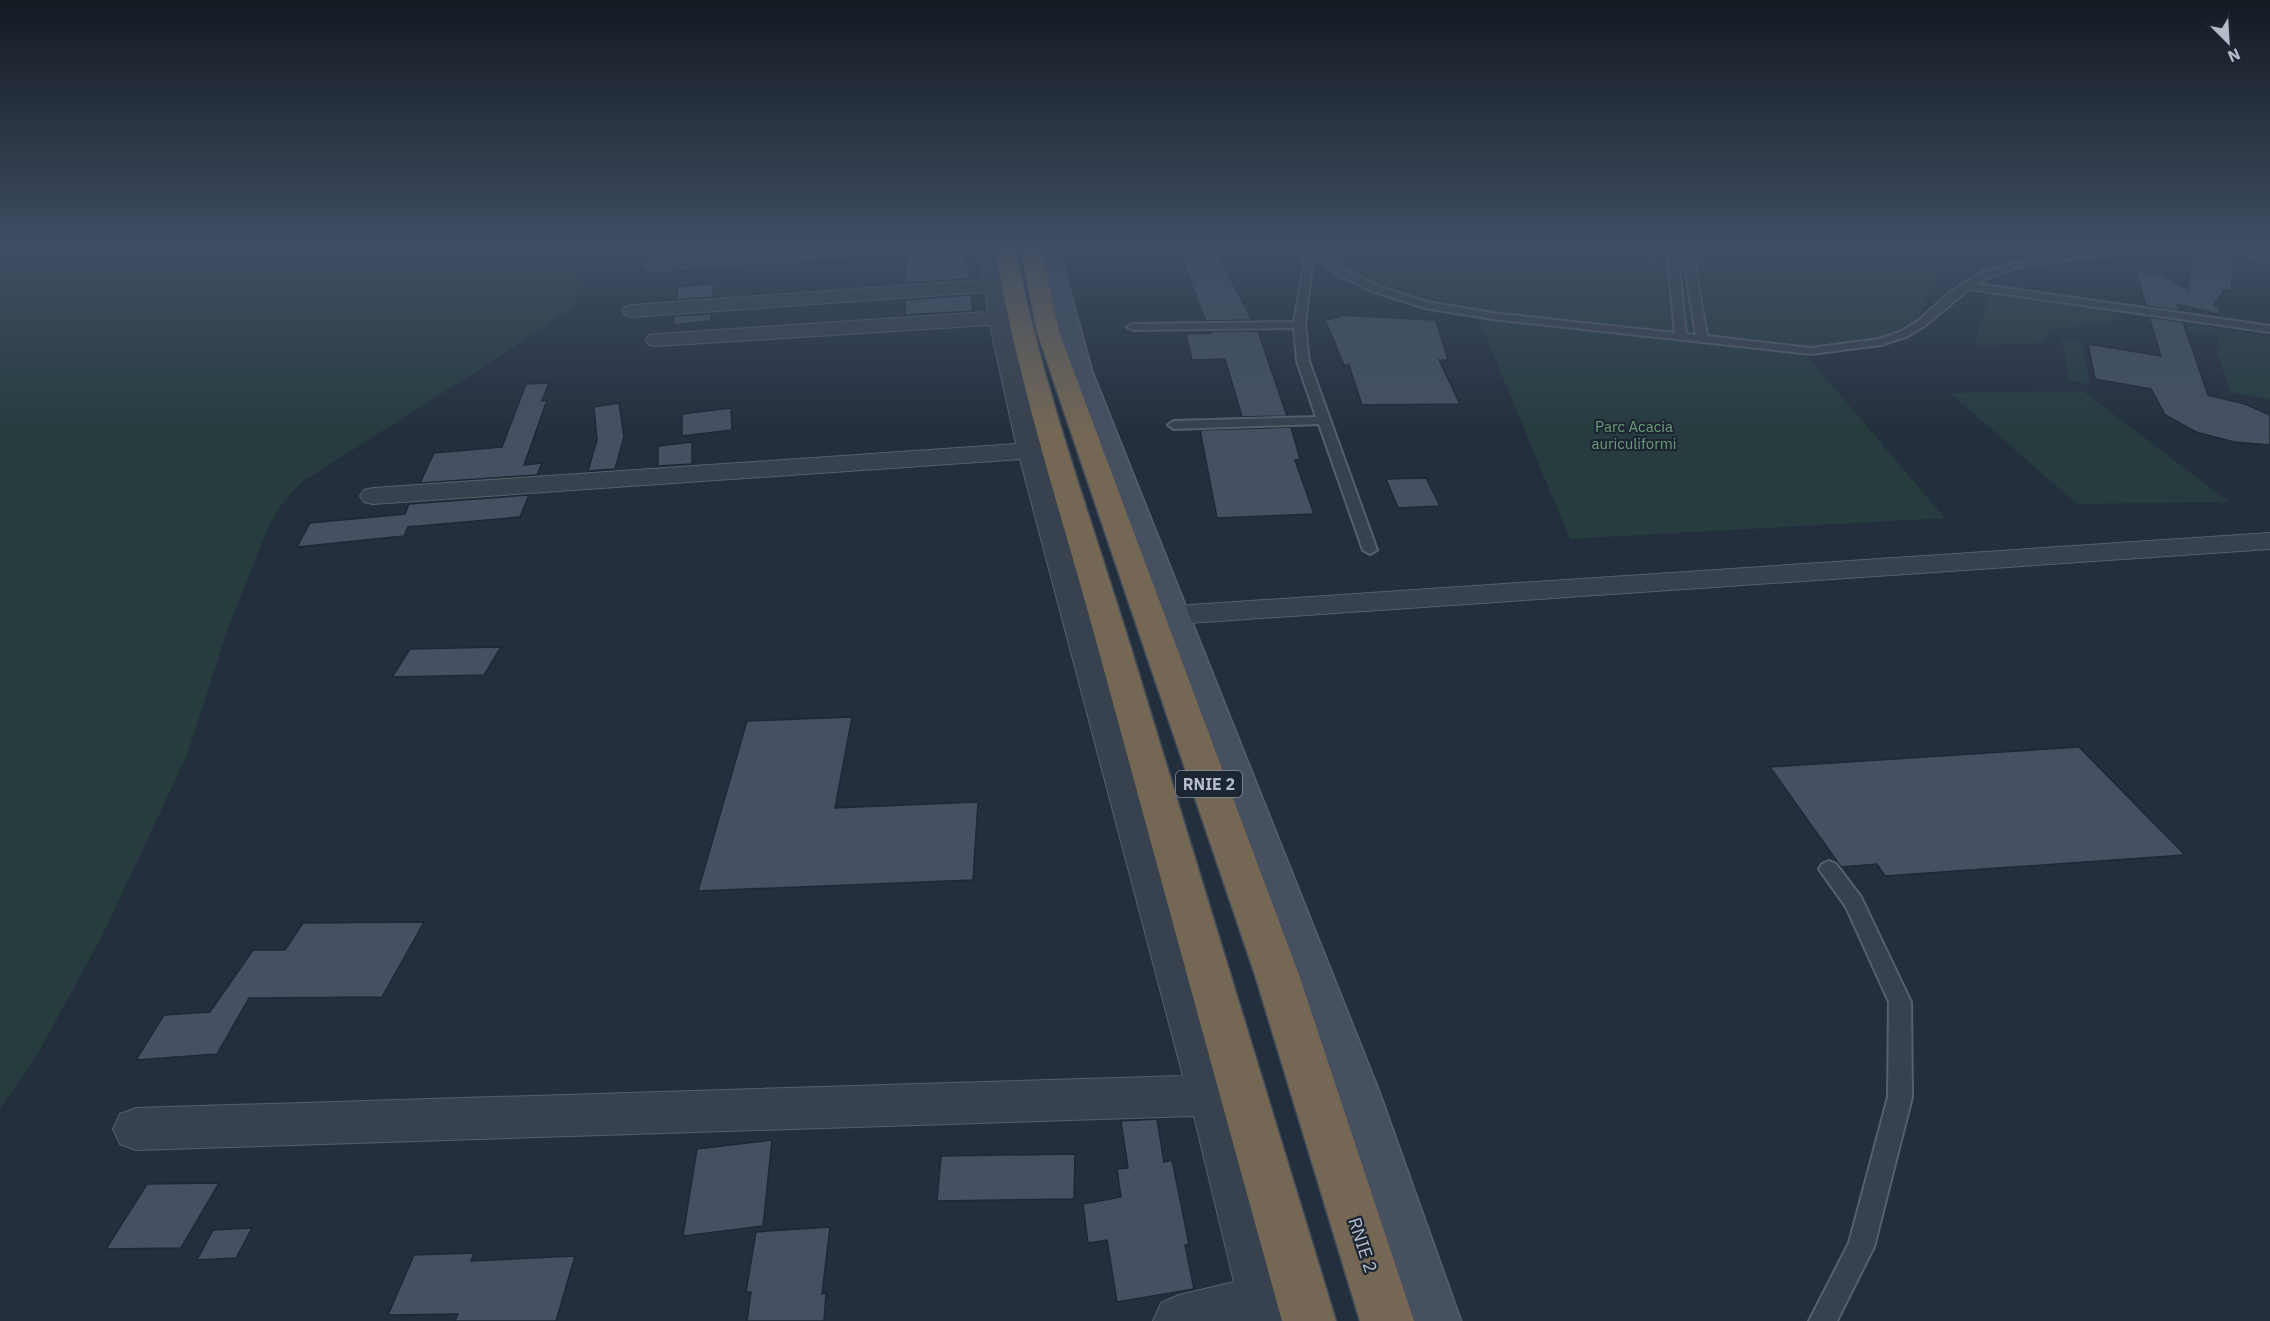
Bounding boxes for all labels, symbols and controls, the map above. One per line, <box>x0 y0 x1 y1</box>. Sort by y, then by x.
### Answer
north arrow <box>2198 12 2258 72</box>
text: N <box>2225 44 2243 67</box>
park label: Parc Acacia auriculiformi <box>1591 417 1677 453</box>
road number: RNIE 2 <box>1176 771 1242 797</box>
street label: RNIE 2 <box>1343 1214 1383 1276</box>

